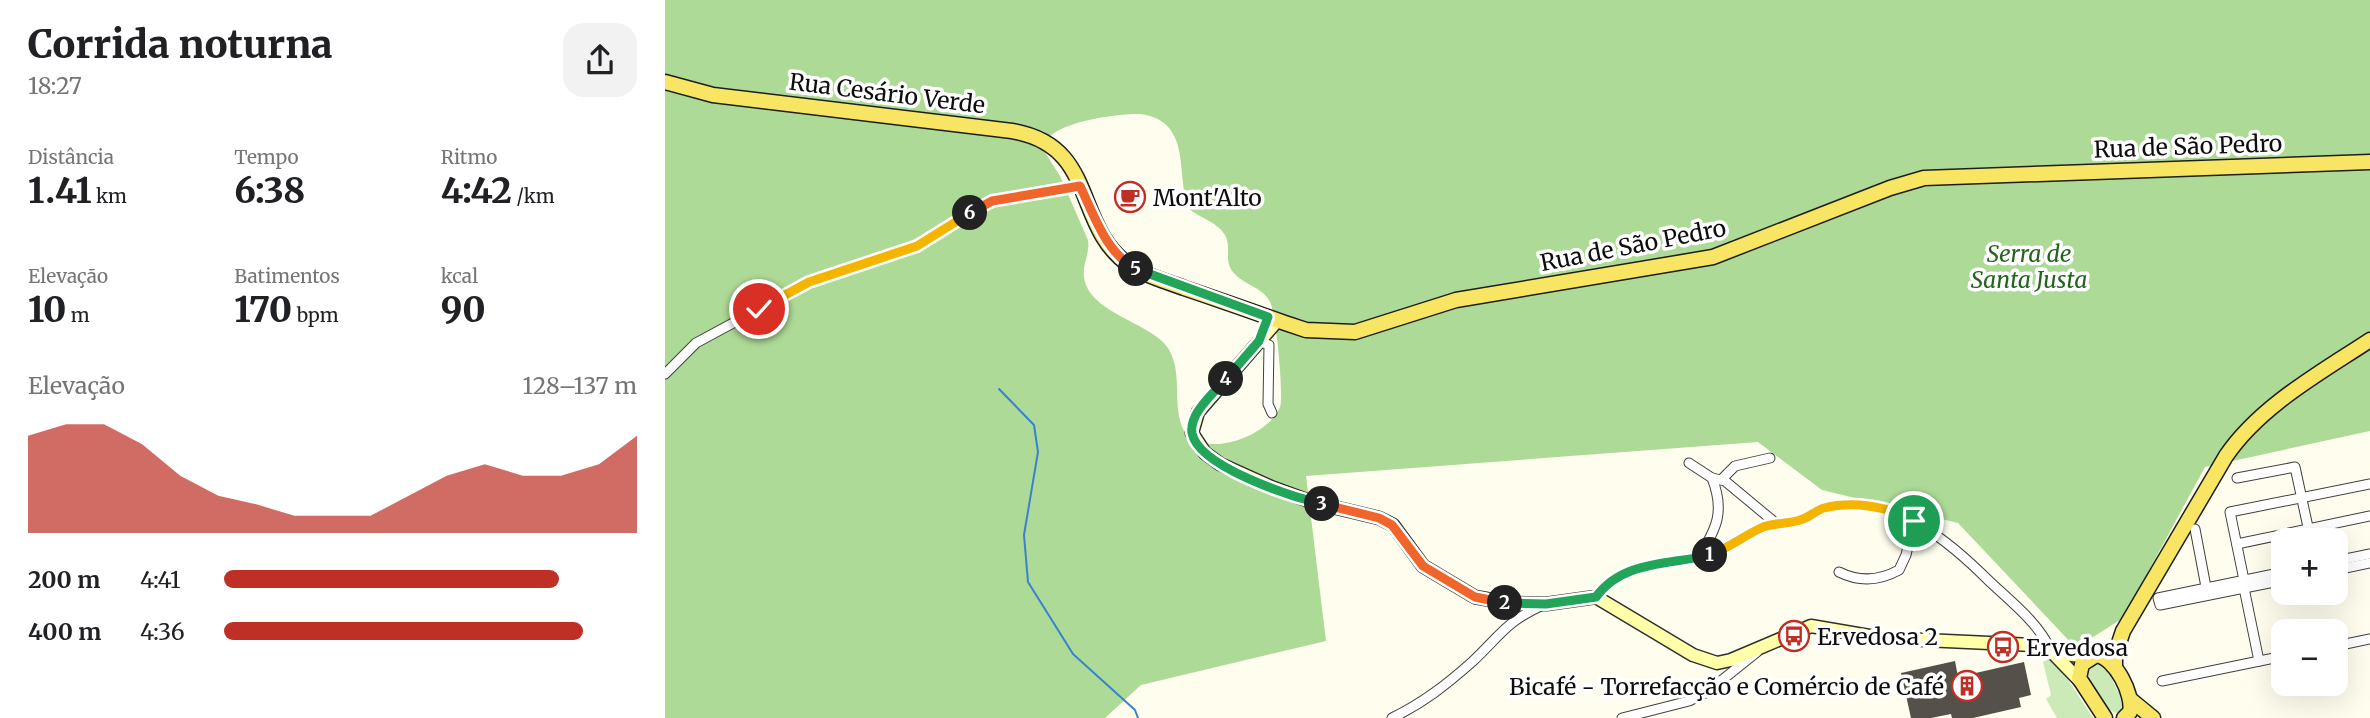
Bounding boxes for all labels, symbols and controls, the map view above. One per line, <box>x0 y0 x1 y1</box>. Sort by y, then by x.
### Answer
text: Corrida noturna <box>28 21 333 68</box>
button: share <box>563 23 637 97</box>
street label: Rua Cesário Verde <box>787 67 987 119</box>
text: 18:27 <box>28 71 82 100</box>
street label: Rua de São Pedro <box>2093 128 2283 164</box>
text: Distância <box>28 145 114 169</box>
text: Tempo <box>234 145 299 169</box>
text: Ritmo <box>441 145 497 169</box>
text: 1.41 <box>28 169 92 213</box>
text: 6:38 <box>234 169 305 213</box>
text: 4:42 <box>441 169 512 213</box>
cafe icon: Mont'Alto <box>1113 180 1147 214</box>
place label: Mont'Alto <box>1153 183 1262 212</box>
text: km <box>92 184 127 208</box>
text: /km <box>512 184 555 208</box>
pin: 6 <box>953 196 987 230</box>
text: 6 <box>964 200 975 224</box>
street label: Rua de São Pedro <box>1538 213 1728 277</box>
park label: Serra de Santa Justa <box>1971 239 2087 294</box>
pin: 5 <box>1119 252 1154 286</box>
text: 5 <box>1130 256 1141 280</box>
text: Elevação <box>28 264 108 288</box>
text: Batimentos <box>234 264 340 288</box>
text: kcal <box>441 264 478 288</box>
pin <box>729 279 789 339</box>
text: 10 <box>28 288 66 332</box>
text: 170 <box>234 288 292 332</box>
text: 90 <box>441 288 486 332</box>
icon: check <box>740 290 778 328</box>
text: m <box>66 303 90 327</box>
text: bpm <box>292 303 339 327</box>
pin: 4 <box>1209 362 1243 396</box>
text: 4 <box>1219 366 1232 390</box>
text: Elevação <box>28 371 125 400</box>
text: 128–137 m <box>523 371 637 400</box>
pin: 3 <box>1305 486 1339 522</box>
text: 3 <box>1316 491 1327 515</box>
pin <box>1884 491 1944 551</box>
icon: arrive <box>1895 502 1933 540</box>
map controls <box>2271 528 2348 696</box>
button: + <box>2271 528 2348 605</box>
pin: 1 <box>1693 538 1727 572</box>
text: 1 <box>1705 542 1714 566</box>
text: 200 m <box>28 565 100 594</box>
text: 4:41 <box>140 565 180 594</box>
pin: 2 <box>1487 586 1523 620</box>
text: 2 <box>1499 590 1510 614</box>
text: 400 m <box>28 617 102 646</box>
text: 4:36 <box>140 617 185 646</box>
bus stop icon: Ervedosa 2 <box>1777 619 1811 653</box>
button: − <box>2271 619 2348 696</box>
place label: Ervedosa 2 <box>1817 622 1938 651</box>
bus stop icon: Ervedosa <box>1986 630 2020 664</box>
place label: Ervedosa <box>2026 633 2128 662</box>
building icon: Bicafé - Torrefacção e Comércio de Café <box>1950 669 1984 703</box>
place label: Bicafé - Torrefacção e Comércio de Café <box>1509 672 1944 701</box>

